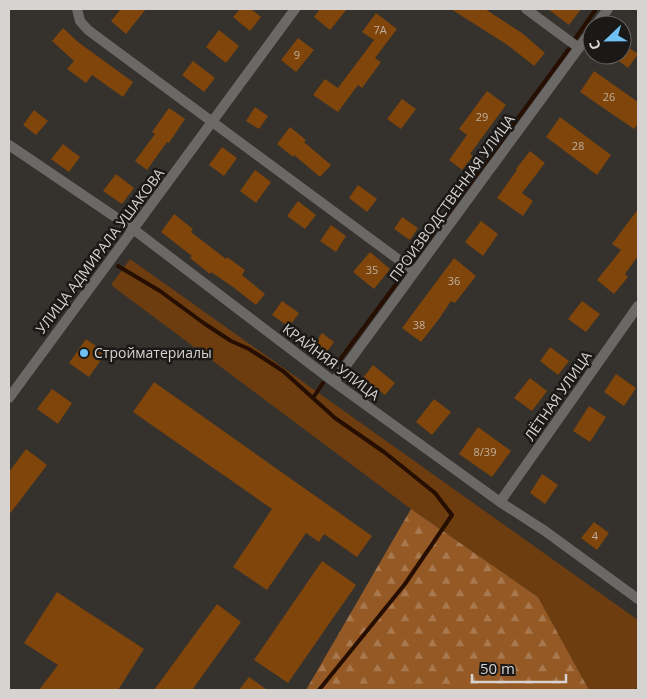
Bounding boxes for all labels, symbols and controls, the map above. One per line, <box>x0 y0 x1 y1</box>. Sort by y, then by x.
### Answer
north arrow <box>582 15 632 65</box>
house number: 7А <box>373 22 387 37</box>
text: С <box>584 37 605 53</box>
house number: 9 <box>294 47 300 62</box>
house number: 26 <box>603 89 615 104</box>
house number: 29 <box>476 109 488 124</box>
street label: ПРОИЗВОДСТВЕННАЯ УЛИЦА <box>385 111 519 285</box>
house number: 28 <box>572 138 584 153</box>
street label: УЛИЦА АДМИРАЛА УШАКОВА <box>31 164 168 337</box>
house number: 35 <box>366 262 378 277</box>
house number: 36 <box>448 273 460 288</box>
house number: 38 <box>413 317 425 332</box>
street label: КРАЙНЯЯ УЛИЦА <box>279 319 384 404</box>
place label: Стройматериалы <box>94 343 212 362</box>
marker: Стройматериалы <box>78 347 90 359</box>
street label: ЛЁТНАЯ УЛИЦА <box>520 347 596 444</box>
house number: 8/39 <box>474 444 496 459</box>
house number: 4 <box>592 528 599 543</box>
scale bar <box>472 652 566 684</box>
text: 50 m <box>480 658 515 678</box>

